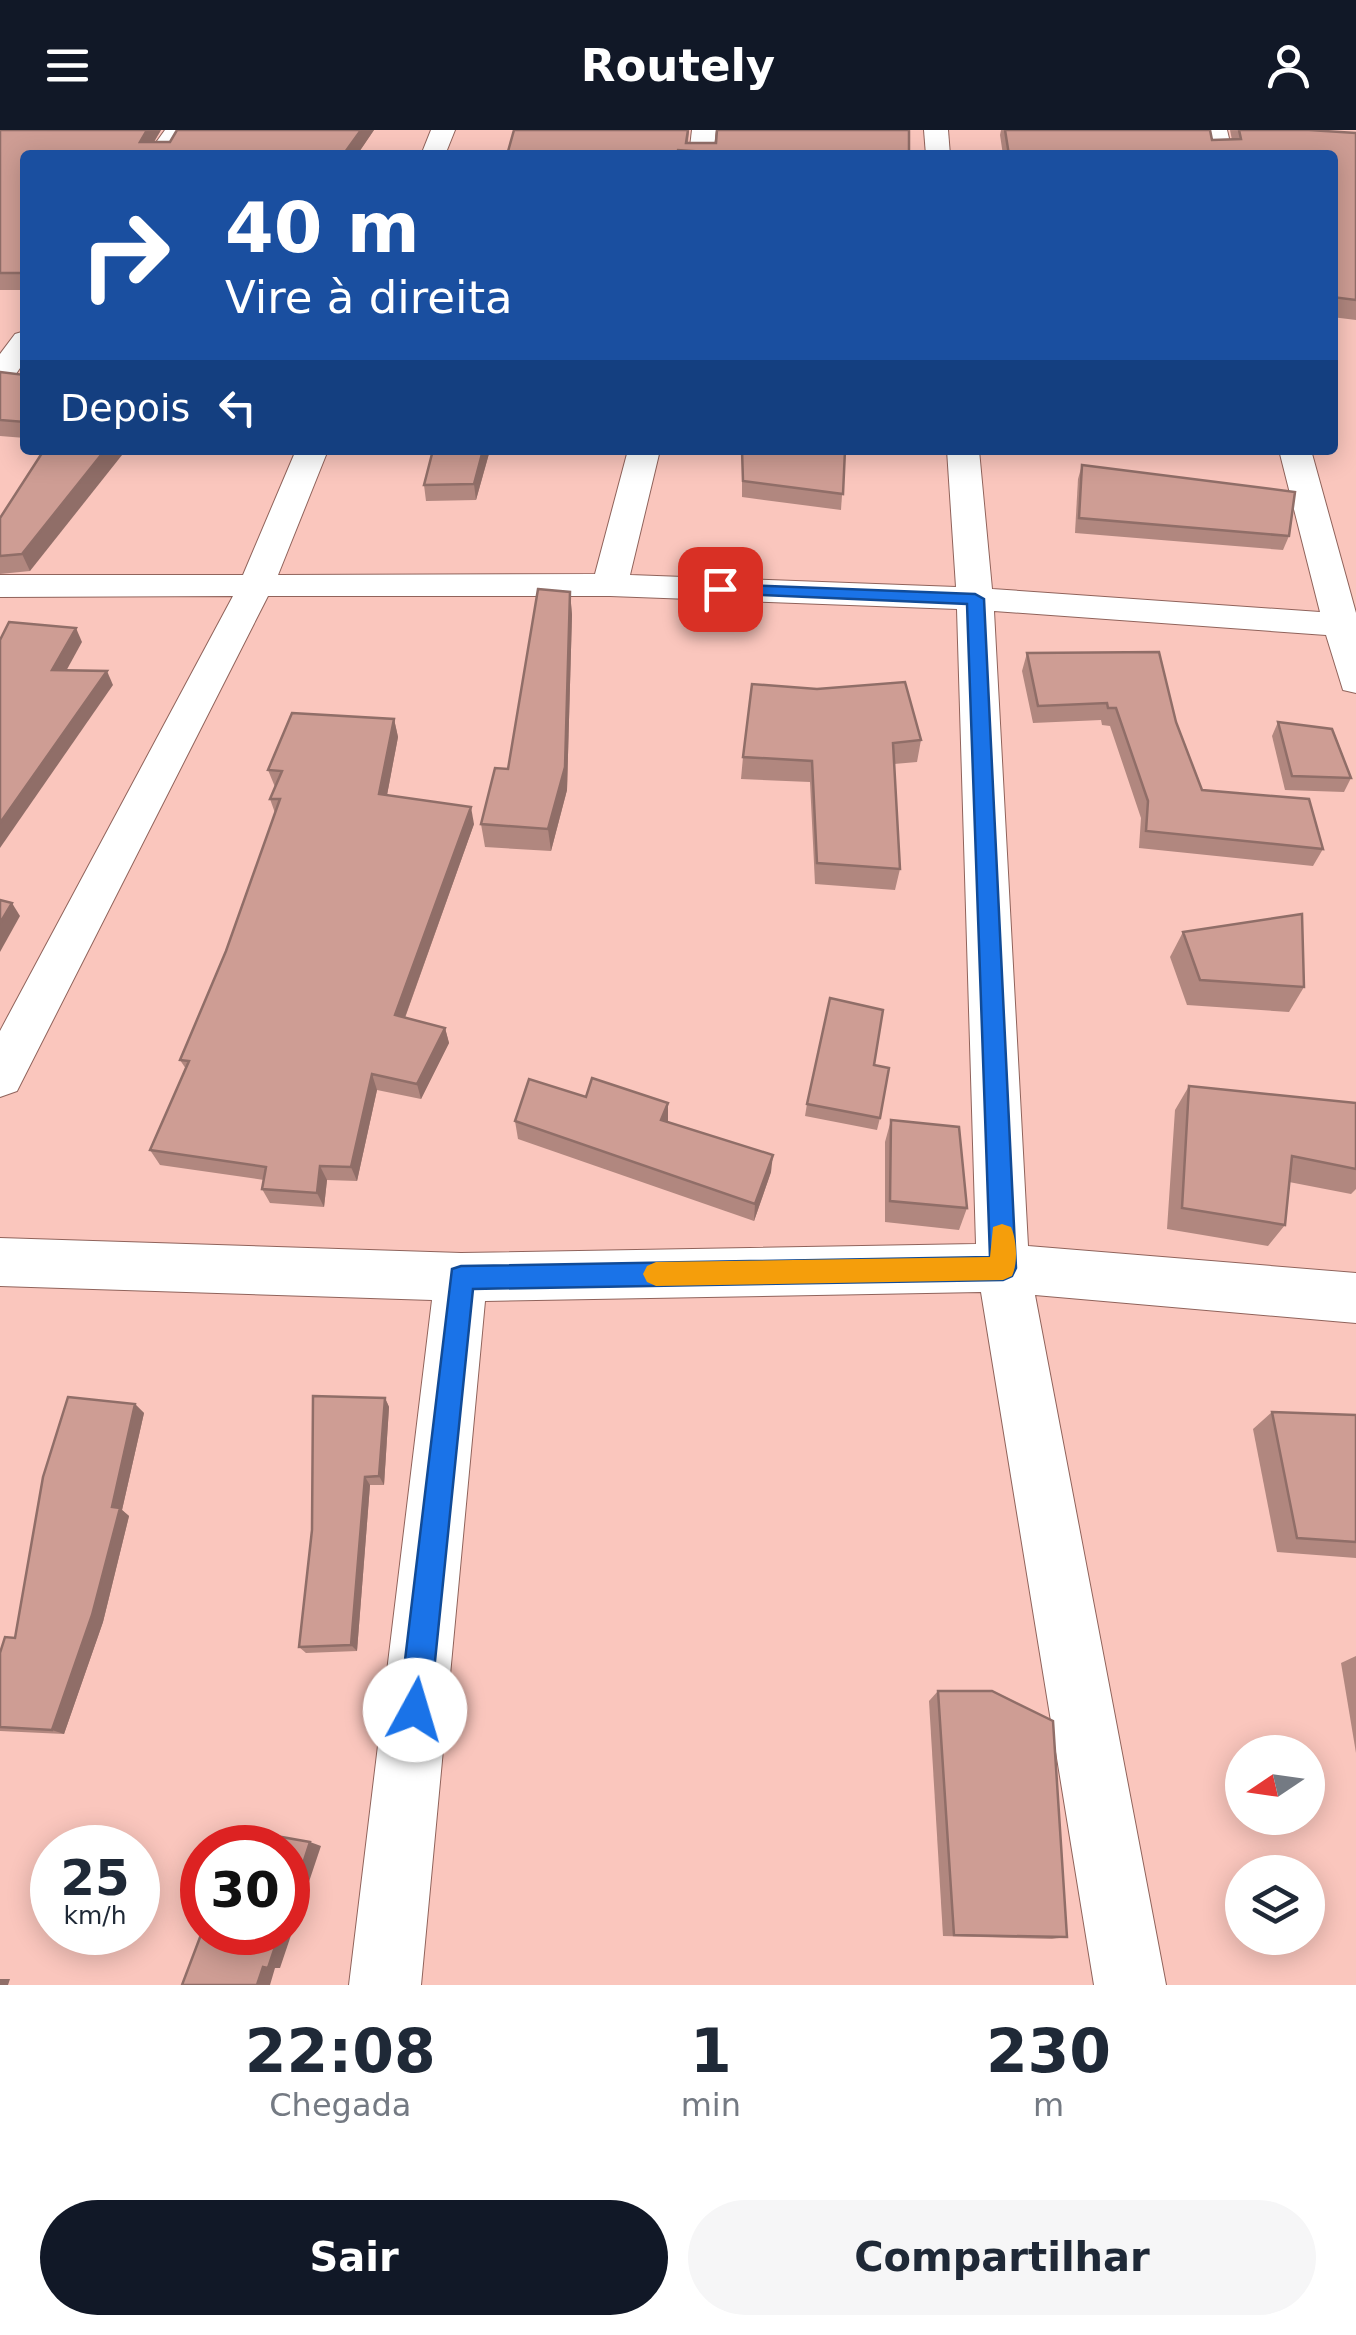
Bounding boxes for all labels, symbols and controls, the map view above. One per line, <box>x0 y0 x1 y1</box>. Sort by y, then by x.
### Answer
icon: menu <box>40 38 95 93</box>
icon: person <box>1261 38 1316 93</box>
text: Routely <box>581 39 775 92</box>
text: 40 m <box>225 187 420 269</box>
icon: right <box>60 190 190 320</box>
text: Vire à direita <box>225 271 513 324</box>
icon: left <box>210 380 265 435</box>
text: Depois <box>60 386 190 430</box>
pin <box>678 547 763 632</box>
icon: arrive <box>693 562 748 617</box>
position arrow <box>363 1658 467 1762</box>
north arrow <box>1225 1735 1325 1835</box>
map controls <box>1225 1735 1325 1955</box>
speed limit sign: 30 <box>180 1825 310 1955</box>
text: 25 <box>60 1849 130 1907</box>
button: layers <box>1225 1855 1325 1955</box>
text: km/h <box>63 1901 127 1930</box>
text: 22:08 <box>245 2016 436 2086</box>
text: 1 <box>690 2016 732 2086</box>
text: 230 <box>986 2016 1111 2086</box>
text: Chegada <box>269 2086 411 2124</box>
text: min <box>681 2086 741 2124</box>
text: m <box>1033 2086 1064 2124</box>
button: Sair <box>40 2200 668 2315</box>
button: Compartilhar <box>688 2200 1316 2315</box>

